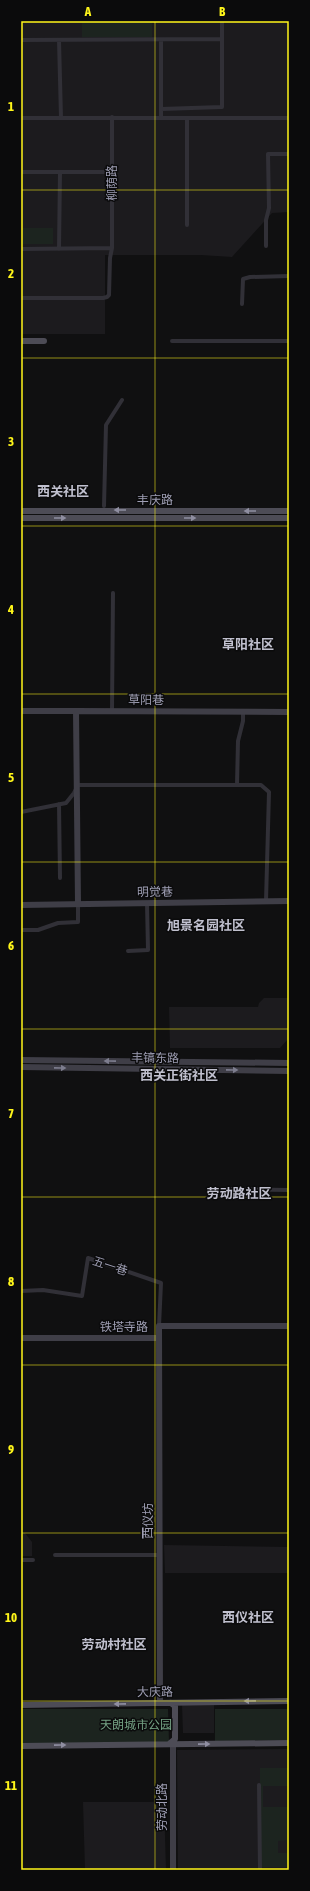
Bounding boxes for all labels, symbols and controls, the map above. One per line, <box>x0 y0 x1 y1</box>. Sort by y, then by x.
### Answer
text: A <box>84 4 92 19</box>
text: B <box>219 4 226 19</box>
text: 1 <box>8 99 14 114</box>
street label: 柳荫路 <box>105 165 119 201</box>
text: 2 <box>8 266 14 281</box>
text: 3 <box>8 434 14 449</box>
district label: 西关社区 <box>37 484 89 499</box>
street label: 丰庆路 <box>137 493 173 507</box>
one-way arrow <box>113 507 126 513</box>
one-way arrow <box>243 508 256 514</box>
one-way arrow <box>54 515 67 521</box>
one-way arrow <box>184 515 197 521</box>
text: 4 <box>7 602 14 617</box>
district label: 草阳社区 <box>222 637 274 652</box>
street label: 草阳巷 <box>128 693 164 707</box>
text: 5 <box>8 770 14 785</box>
street label: 明觉巷 <box>137 885 173 899</box>
district label: 旭景名园社区 <box>167 918 245 933</box>
text: 6 <box>8 938 14 953</box>
street label: 丰镐东路 <box>131 1051 179 1065</box>
one-way arrow <box>103 1058 116 1064</box>
one-way arrow <box>54 1065 67 1071</box>
one-way arrow <box>226 1067 239 1073</box>
district label: 西关正街社区 <box>140 1068 218 1083</box>
text: 7 <box>8 1106 14 1121</box>
district label: 劳动路社区 <box>206 1186 272 1201</box>
street label: 五一巷 <box>91 1254 129 1278</box>
text: 8 <box>8 1274 14 1289</box>
street label: 铁塔寺路 <box>100 1320 148 1334</box>
text: 9 <box>8 1442 14 1457</box>
street label: 西仪坊 <box>141 1503 155 1539</box>
text: 10 <box>5 1610 17 1625</box>
district label: 西仪社区 <box>222 1610 274 1625</box>
district label: 劳动村社区 <box>81 1637 147 1652</box>
street label: 大庆路 <box>137 1685 173 1699</box>
one-way arrow <box>243 1698 256 1704</box>
one-way arrow <box>113 1701 126 1707</box>
park label: 天朗城市公园 <box>100 1718 172 1732</box>
one-way arrow <box>198 1741 211 1747</box>
one-way arrow <box>54 1742 66 1749</box>
text: 11 <box>5 1778 17 1793</box>
street label: 劳动北路 <box>155 1783 169 1831</box>

